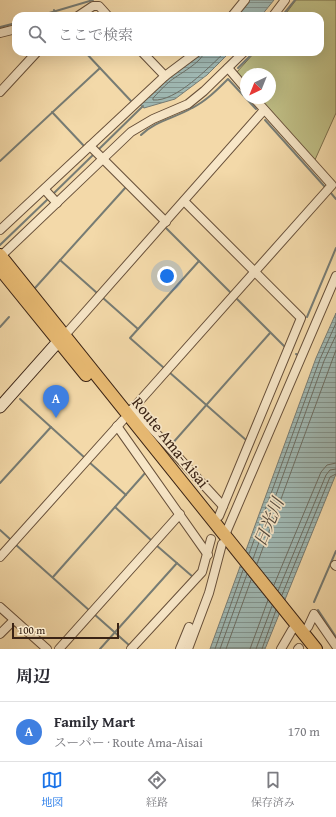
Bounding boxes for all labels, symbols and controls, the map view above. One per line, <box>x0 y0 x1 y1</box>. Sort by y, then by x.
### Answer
search box <box>12 12 324 56</box>
icon: search <box>26 23 48 45</box>
text: ここで検索 <box>58 24 133 45</box>
north arrow <box>240 68 276 104</box>
your location <box>157 266 177 286</box>
pin: A <box>43 385 69 418</box>
street label: Route Ama-Aisai <box>127 391 216 493</box>
water label: 日光川 <box>247 492 290 550</box>
scale bar <box>12 621 119 640</box>
text: 100 m <box>18 622 45 638</box>
text: 周辺 <box>16 663 50 688</box>
text: Family Mart <box>54 711 135 732</box>
text: A <box>25 722 33 741</box>
text: 170 m <box>288 722 320 741</box>
text: スーパー · Route Ama-Aisai <box>54 733 203 752</box>
tab: 地図 <box>41 769 63 810</box>
tab: 経路 <box>146 769 168 810</box>
tab: 保存済み <box>251 769 295 810</box>

